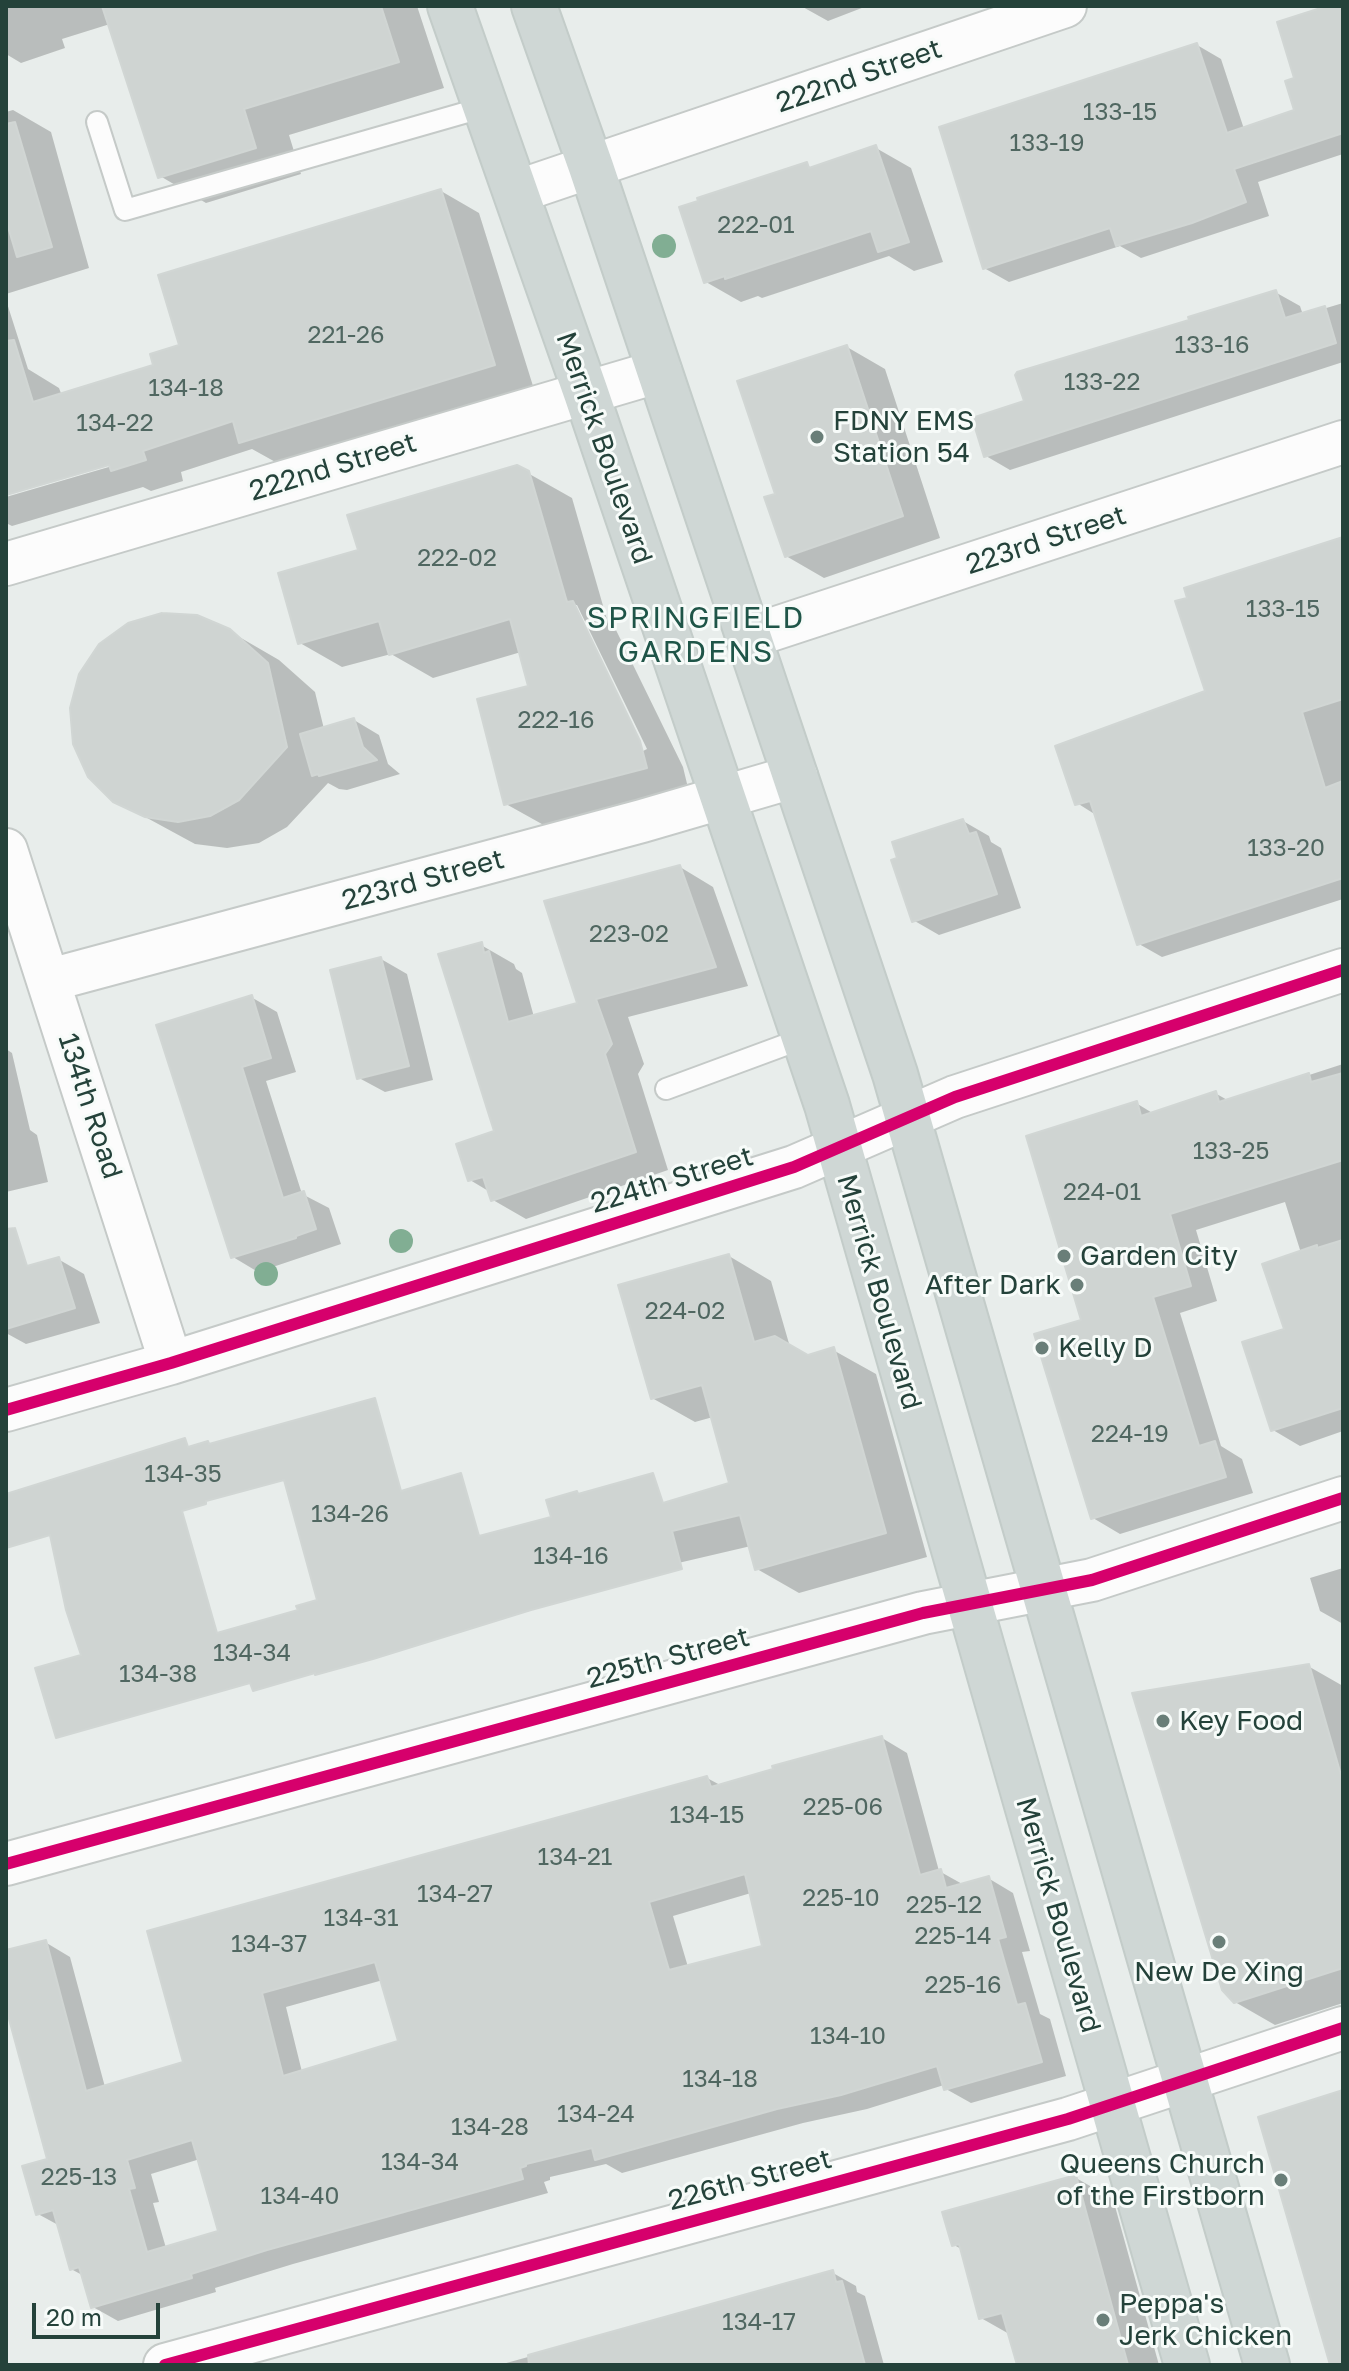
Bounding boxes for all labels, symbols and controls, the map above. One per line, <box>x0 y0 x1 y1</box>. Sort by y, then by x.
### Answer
street label: 222nd Street <box>772 32 946 120</box>
house number: 133-15 <box>1083 98 1157 126</box>
house number: 133-19 <box>1010 129 1084 157</box>
house number: 222-01 <box>717 211 795 239</box>
house number: 221-26 <box>307 321 385 349</box>
street label: Merrick Boulevard <box>549 328 659 568</box>
house number: 133-16 <box>1175 331 1249 359</box>
house number: 133-22 <box>1064 368 1140 396</box>
house number: 134-18 <box>148 374 224 402</box>
place label: FDNY EMS Station 54 <box>833 404 975 470</box>
house number: 134-22 <box>76 409 154 437</box>
street label: 222nd Street <box>245 426 421 508</box>
marker: FDNY EMS Station 54 <box>808 428 826 446</box>
street label: 223rd Street <box>962 498 1130 582</box>
house number: 222-02 <box>417 544 497 572</box>
house number: 133-15 <box>1246 595 1320 623</box>
district label: SPRINGFIELD GARDENS <box>587 600 805 670</box>
house number: 222-16 <box>517 706 595 734</box>
house number: 133-20 <box>1247 834 1325 862</box>
street label: 223rd Street <box>338 842 508 918</box>
house number: 223-02 <box>589 920 669 948</box>
street label: 134th Road <box>51 1029 129 1183</box>
house number: 133-25 <box>1193 1137 1269 1165</box>
street label: 224th Street <box>587 1139 757 1221</box>
street label: Merrick Boulevard <box>829 1171 929 1413</box>
house number: 224-01 <box>1063 1178 1141 1206</box>
place label: Garden City <box>1080 1239 1238 1273</box>
marker: Garden City <box>1055 1247 1073 1265</box>
place label: After Dark <box>925 1268 1061 1302</box>
marker: After Dark <box>1068 1276 1086 1294</box>
house number: 224-02 <box>645 1297 725 1325</box>
place label: Kelly D <box>1058 1331 1153 1365</box>
marker: Kelly D <box>1033 1339 1051 1357</box>
house number: 224-19 <box>1091 1420 1169 1448</box>
house number: 134-35 <box>144 1460 222 1488</box>
house number: 134-26 <box>311 1500 389 1528</box>
house number: 134-16 <box>533 1542 609 1570</box>
street label: 225th Street <box>583 1620 753 1696</box>
house number: 134-34 <box>213 1639 291 1667</box>
house number: 134-38 <box>119 1660 197 1688</box>
place label: Key Food <box>1179 1704 1303 1738</box>
marker: Key Food <box>1154 1712 1172 1730</box>
house number: 225-06 <box>803 1793 883 1821</box>
street label: Merrick Boulevard <box>1008 1794 1108 2036</box>
house number: 134-15 <box>670 1801 744 1829</box>
house number: 134-21 <box>538 1843 612 1871</box>
house number: 134-27 <box>417 1880 493 1908</box>
house number: 225-10 <box>802 1884 880 1912</box>
house number: 225-12 <box>906 1891 982 1919</box>
house number: 134-31 <box>323 1904 399 1932</box>
house number: 225-14 <box>914 1922 992 1950</box>
house number: 134-37 <box>231 1930 307 1958</box>
marker: New De Xing <box>1210 1933 1228 1951</box>
place label: New De Xing <box>1134 1955 1304 1989</box>
house number: 225-16 <box>924 1971 1002 1999</box>
house number: 134-10 <box>810 2022 886 2050</box>
house number: 134-18 <box>682 2065 758 2093</box>
house number: 134-24 <box>557 2100 635 2128</box>
house number: 134-28 <box>451 2113 529 2141</box>
street label: 226th Street <box>665 2142 835 2218</box>
place label: Queens Church of the Firstborn <box>1056 2147 1265 2213</box>
house number: 134-34 <box>381 2148 459 2176</box>
house number: 225-13 <box>41 2163 117 2191</box>
marker: Queens Church of the Firstborn <box>1272 2171 1290 2189</box>
house number: 134-40 <box>261 2182 339 2210</box>
scale bar <box>36 2287 164 2337</box>
place label: Peppa's Jerk Chicken <box>1119 2287 1292 2353</box>
text: 20 m <box>46 2302 102 2331</box>
house number: 134-17 <box>722 2308 796 2336</box>
marker: Peppa's Jerk Chicken <box>1094 2311 1112 2329</box>

